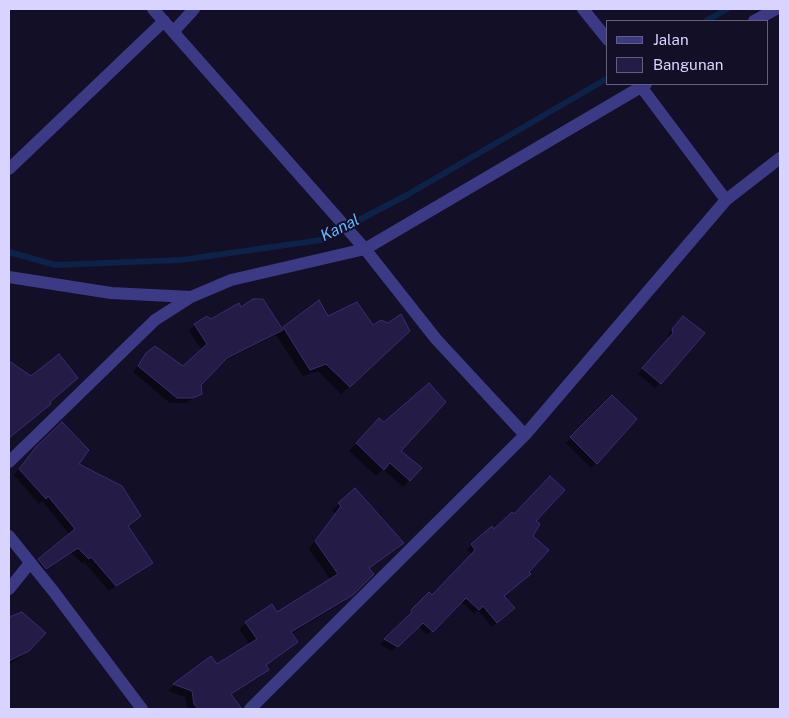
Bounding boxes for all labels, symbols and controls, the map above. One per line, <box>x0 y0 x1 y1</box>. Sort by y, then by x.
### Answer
legend <box>606 20 769 85</box>
text: Jalan <box>653 31 689 48</box>
text: Bangunan <box>653 56 724 73</box>
water label: Kanal <box>317 210 363 246</box>

